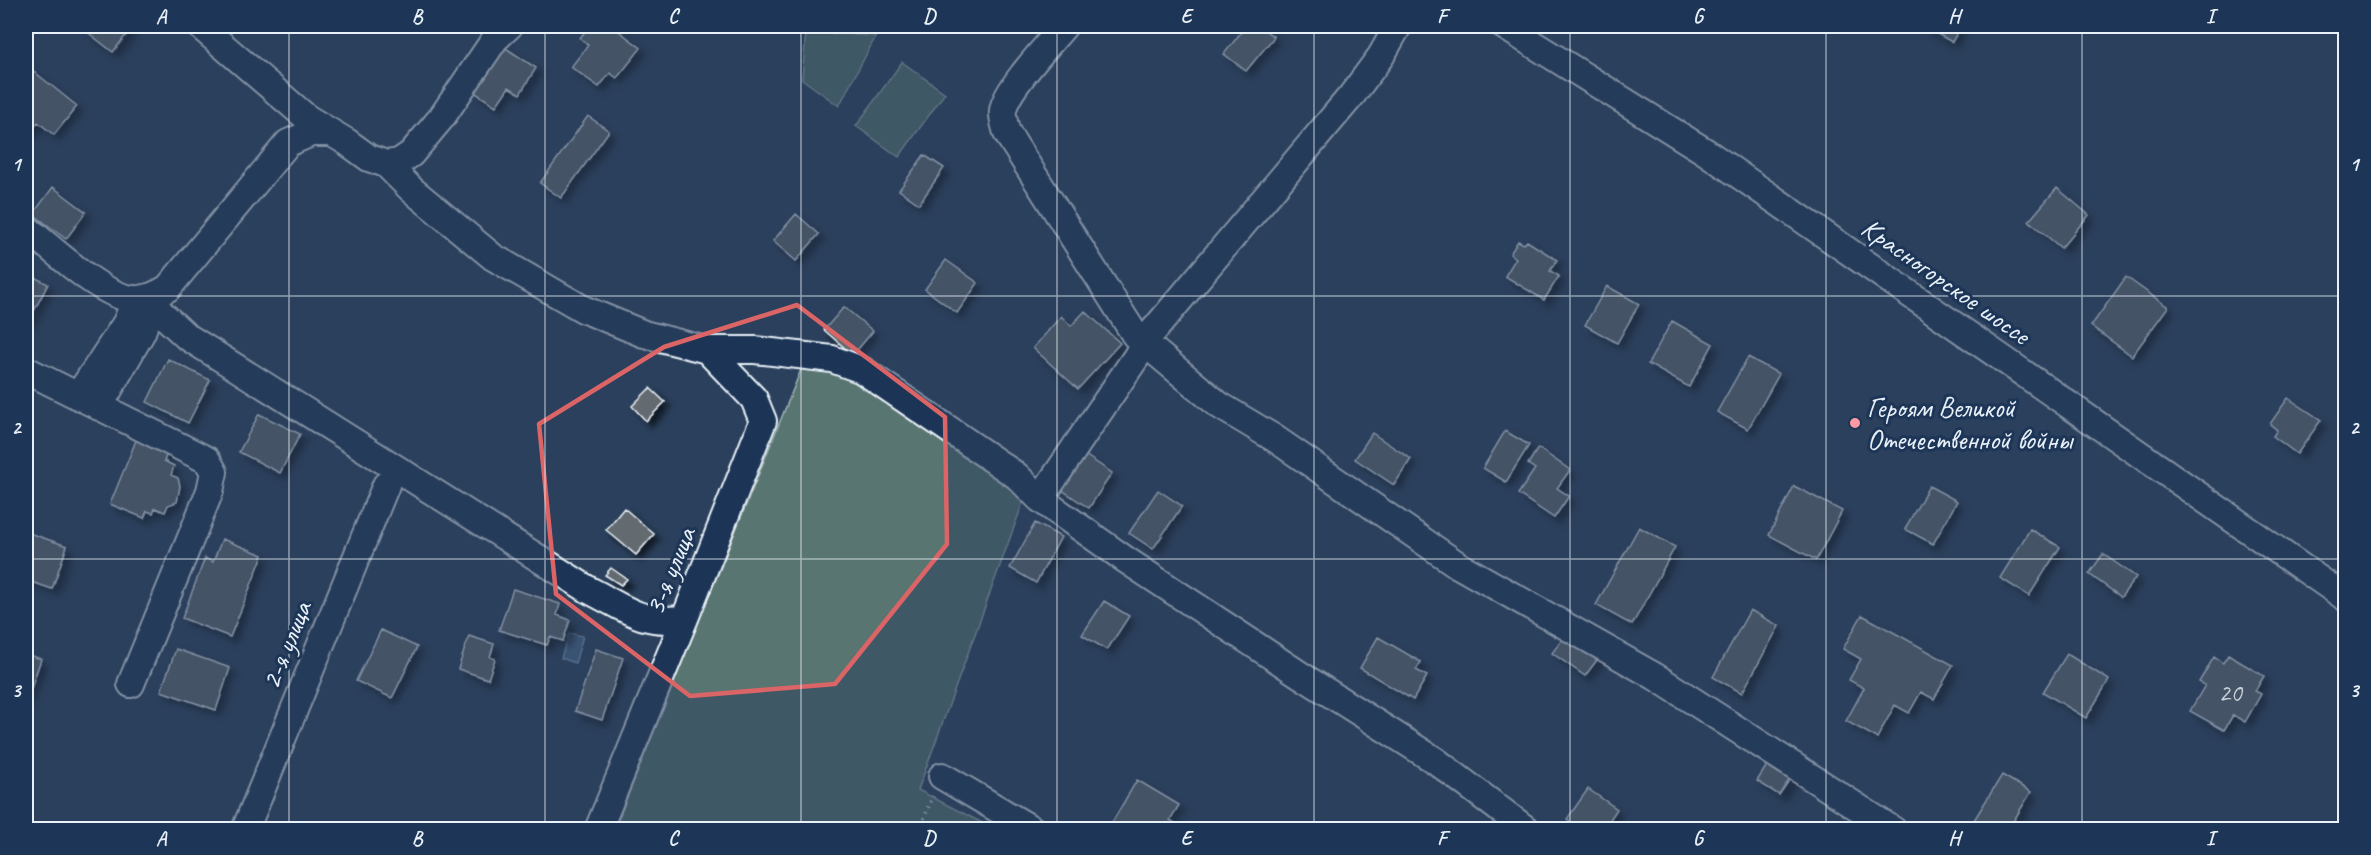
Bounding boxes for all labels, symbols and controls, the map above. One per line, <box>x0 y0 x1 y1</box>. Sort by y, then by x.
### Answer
text: A <box>156 4 168 29</box>
text: B <box>412 4 424 29</box>
text: C <box>668 4 680 29</box>
text: D <box>923 4 937 29</box>
text: E <box>1181 4 1195 29</box>
text: F <box>1437 4 1451 29</box>
text: G <box>1693 4 1706 29</box>
text: H <box>1948 4 1963 29</box>
text: I <box>2206 4 2219 29</box>
text: 1 <box>12 152 23 177</box>
text: 1 <box>2350 152 2361 177</box>
street label: Красногорское шоссе <box>1855 210 2039 353</box>
place label: Героям Великой Отечественной войны <box>1867 390 2075 457</box>
text: 2 <box>12 415 23 440</box>
text: 2 <box>2350 415 2361 440</box>
marker: Героям Великой Отечественной войны <box>1848 416 1862 430</box>
street label: 3-я улица <box>637 521 704 620</box>
street label: 2-я улица <box>253 595 320 694</box>
house number: 20 <box>2218 676 2244 709</box>
text: 3 <box>12 678 23 703</box>
text: 3 <box>2350 678 2361 703</box>
text: A <box>156 826 168 851</box>
text: B <box>412 826 424 851</box>
text: C <box>668 826 680 851</box>
text: D <box>923 826 937 851</box>
text: E <box>1181 826 1195 851</box>
text: F <box>1437 826 1451 851</box>
text: G <box>1693 826 1706 851</box>
text: H <box>1948 826 1963 851</box>
text: I <box>2206 826 2219 851</box>

